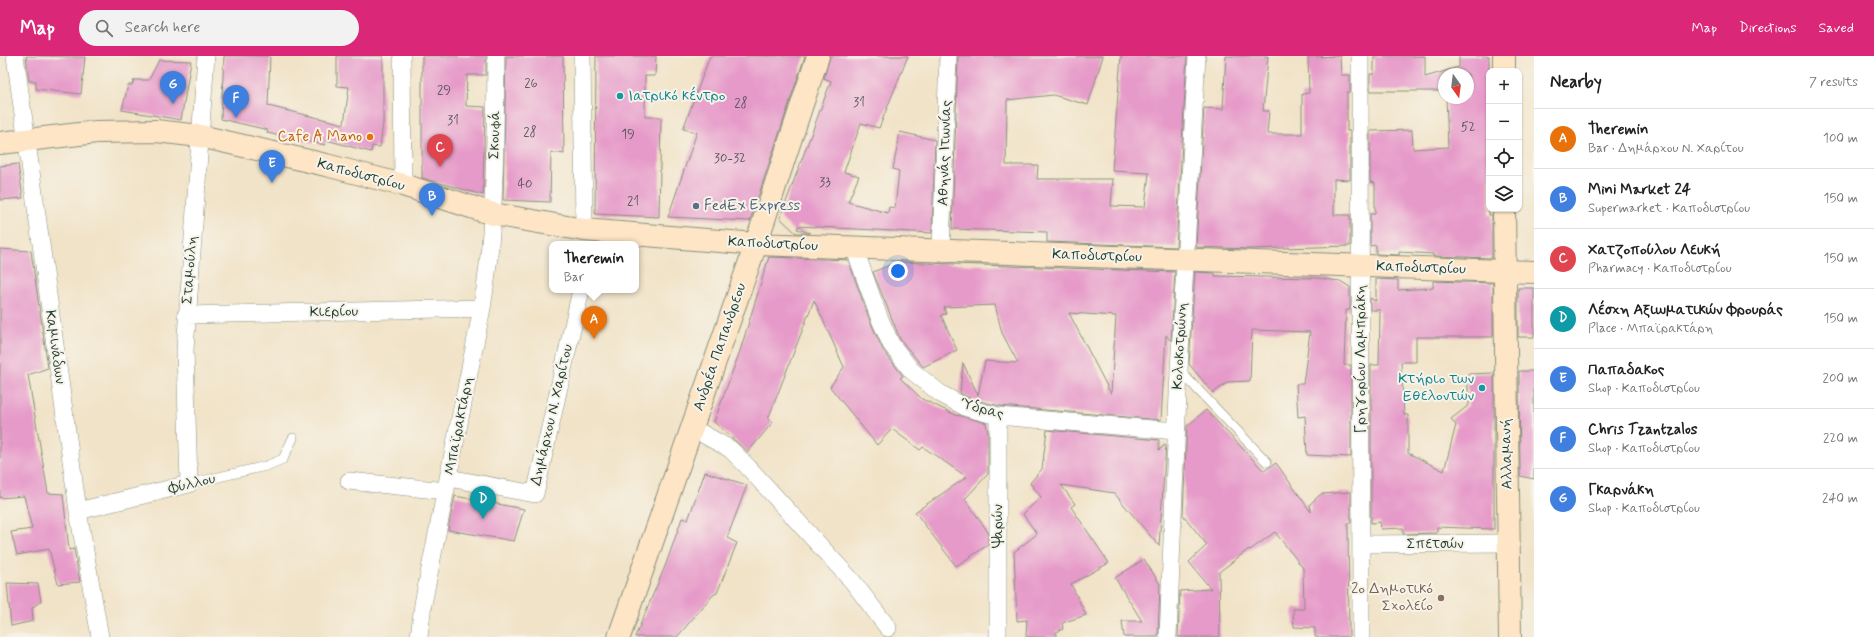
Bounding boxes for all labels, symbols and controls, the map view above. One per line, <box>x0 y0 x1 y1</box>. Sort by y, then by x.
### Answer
search box <box>79 10 359 46</box>
text: Map <box>20 16 55 41</box>
icon: search <box>93 17 115 39</box>
text: Search here <box>125 18 200 38</box>
text: Map <box>1691 19 1717 37</box>
text: Directions <box>1739 19 1797 37</box>
text: Saved <box>1819 19 1854 37</box>
north arrow <box>1438 68 1474 104</box>
map controls <box>1486 68 1522 212</box>
button: + <box>1486 68 1522 104</box>
pin: G <box>160 71 186 104</box>
text: Nearby <box>1550 71 1602 93</box>
text: 7 results <box>1809 74 1858 91</box>
house number: 26 <box>524 75 538 92</box>
house number: 29 <box>437 82 451 99</box>
pin: F <box>223 85 249 118</box>
place label: Ιατρικό κέντρο <box>628 86 726 106</box>
marker: Ιατρικό κέντρο <box>615 91 625 101</box>
house number: 31 <box>853 94 865 111</box>
house number: 28 <box>734 95 748 112</box>
street label: Αθηνάς Ιτωνίας <box>933 99 957 206</box>
button: − <box>1486 104 1522 140</box>
street label: Σκουφά <box>485 110 505 159</box>
house number: 31 <box>447 112 459 129</box>
house number: 52 <box>1461 119 1475 136</box>
text: Theremin <box>1588 120 1648 140</box>
house number: 28 <box>523 124 537 141</box>
house number: 19 <box>621 126 635 143</box>
place label: Cafe A Mano <box>277 127 362 147</box>
text: A <box>1559 130 1567 147</box>
text: 100 m <box>1823 130 1858 147</box>
marker: Cafe A Mano <box>365 132 375 142</box>
pin: C <box>427 134 453 167</box>
button: locate <box>1486 140 1522 176</box>
text: Bar · Δημάρχου Ν. Χαρίτου <box>1588 140 1744 157</box>
pin: E <box>259 150 285 183</box>
house number: 30-32 <box>714 150 746 167</box>
street label: Καποδιστρίου <box>315 154 407 196</box>
house number: 33 <box>819 174 831 191</box>
house number: 40 <box>517 176 533 193</box>
button: layers <box>1486 176 1522 212</box>
text: Mini Market 24 <box>1588 180 1691 200</box>
pin: B <box>419 183 445 216</box>
text: B <box>1559 190 1567 207</box>
text: 150 m <box>1824 190 1858 207</box>
house number: 21 <box>627 193 639 210</box>
place label: FedEx Express <box>704 196 801 216</box>
text: Supermarket · Καποδιστρίου <box>1588 200 1750 217</box>
marker: FedEx Express <box>691 201 701 211</box>
street label: Καποδιστρίου <box>728 232 819 256</box>
street label: Σταμούλη <box>178 235 202 305</box>
text: Χατζοπούλου Λευκή <box>1588 240 1721 260</box>
popup <box>549 241 639 293</box>
street label: Καποδιστρίου <box>1052 244 1143 268</box>
text: Theremin <box>564 249 624 269</box>
text: C <box>1558 250 1568 267</box>
text: 150 m <box>1824 250 1858 267</box>
street label: Καποδιστρίου <box>1376 256 1467 280</box>
text: Pharmacy · Καποδιστρίου <box>1588 260 1732 277</box>
your location <box>888 261 908 281</box>
text: Bar <box>564 269 584 286</box>
street label: Ανδρέα Παπανδρεου <box>689 280 751 414</box>
street label: Γρηγορίου Λαμπράκη <box>1351 284 1371 433</box>
text: Λέσχη Αξιωματικών Φρουράς <box>1588 300 1783 320</box>
street label: Κιερίου <box>310 302 359 322</box>
street label: Κολοκοτρώνη <box>1168 302 1192 390</box>
pin: A <box>581 306 607 339</box>
street label: Καμινάδων <box>40 309 70 386</box>
text: D <box>1559 310 1567 327</box>
text: 150 m <box>1824 310 1858 327</box>
text: Place · Μπαϊρακτάρη <box>1588 320 1713 337</box>
street label: Δημάρχου Ν. Χαρίτου <box>526 342 578 488</box>
text: Παπαδακος <box>1588 360 1664 380</box>
place label: Κτήριο των Εθελοντών <box>1398 369 1474 406</box>
text: E <box>1559 370 1567 387</box>
text: 200 m <box>1823 370 1858 387</box>
street label: Μπαϊρακτάρη <box>440 375 478 477</box>
text: Shop · Καποδιστρίου <box>1588 380 1700 397</box>
marker: Κτήριο των Εθελοντών <box>1477 383 1487 393</box>
street label: Ύδρας <box>958 394 1006 424</box>
street label: Αλλαμανή <box>1496 418 1518 490</box>
text: Chris Tzantzalos <box>1588 420 1697 440</box>
text: F <box>1560 430 1566 447</box>
text: 220 m <box>1823 430 1858 447</box>
text: Shop · Καποδιστρίου <box>1588 440 1700 457</box>
street label: Φύλλου <box>166 469 218 499</box>
text: Γκαρνάκη <box>1588 480 1654 500</box>
pin: D <box>470 486 496 519</box>
text: G <box>1559 490 1567 507</box>
text: 240 m <box>1822 490 1858 507</box>
text: Shop · Καποδιστρίου <box>1588 500 1700 517</box>
street label: Ψαρών <box>988 504 1008 549</box>
street label: Σπετσών <box>1406 534 1464 554</box>
place label: 2ο Δημοτικό Σχολείο <box>1351 579 1433 616</box>
marker: 2ο Δημοτικό Σχολείο <box>1436 593 1446 603</box>

